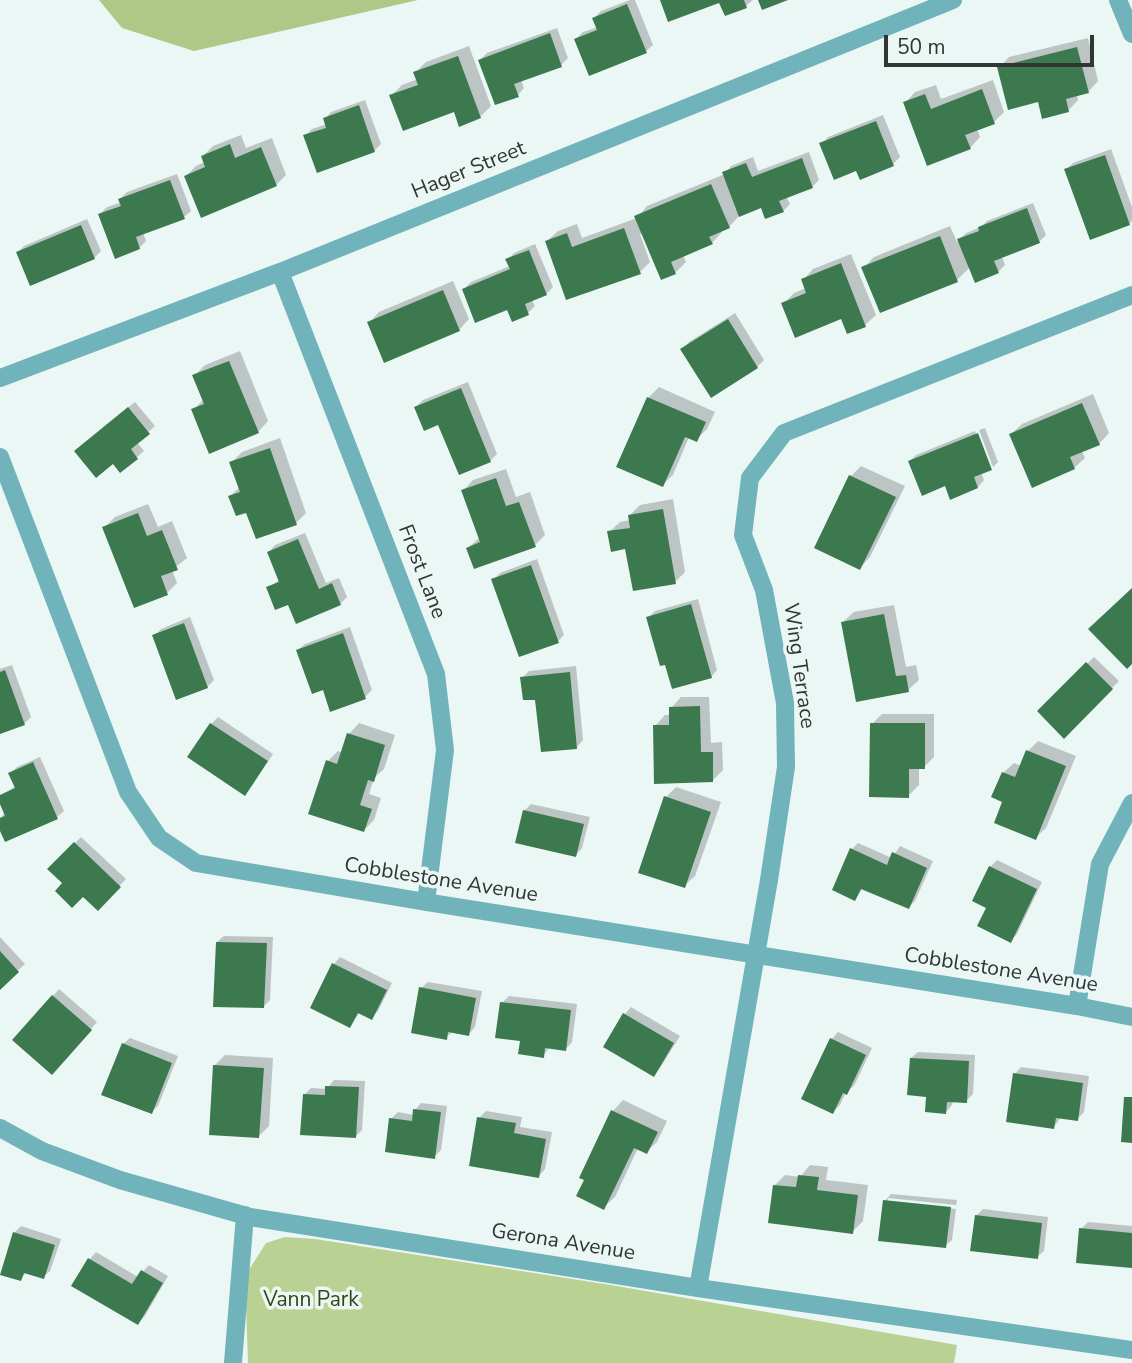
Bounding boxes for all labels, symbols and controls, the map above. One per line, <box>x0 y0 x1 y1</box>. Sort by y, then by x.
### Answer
scale bar <box>887 21 1097 65</box>
text: 50 m <box>897 33 946 61</box>
street label: Hager Street <box>408 137 530 205</box>
street label: Frost Lane <box>392 521 450 623</box>
street label: Wing Terrace <box>777 602 819 730</box>
street label: Cobblestone Avenue <box>342 853 540 909</box>
street label: Cobblestone Avenue <box>902 943 1100 999</box>
street label: Gerona Avenue <box>489 1219 637 1267</box>
park label: Vann Park <box>263 1288 359 1314</box>

